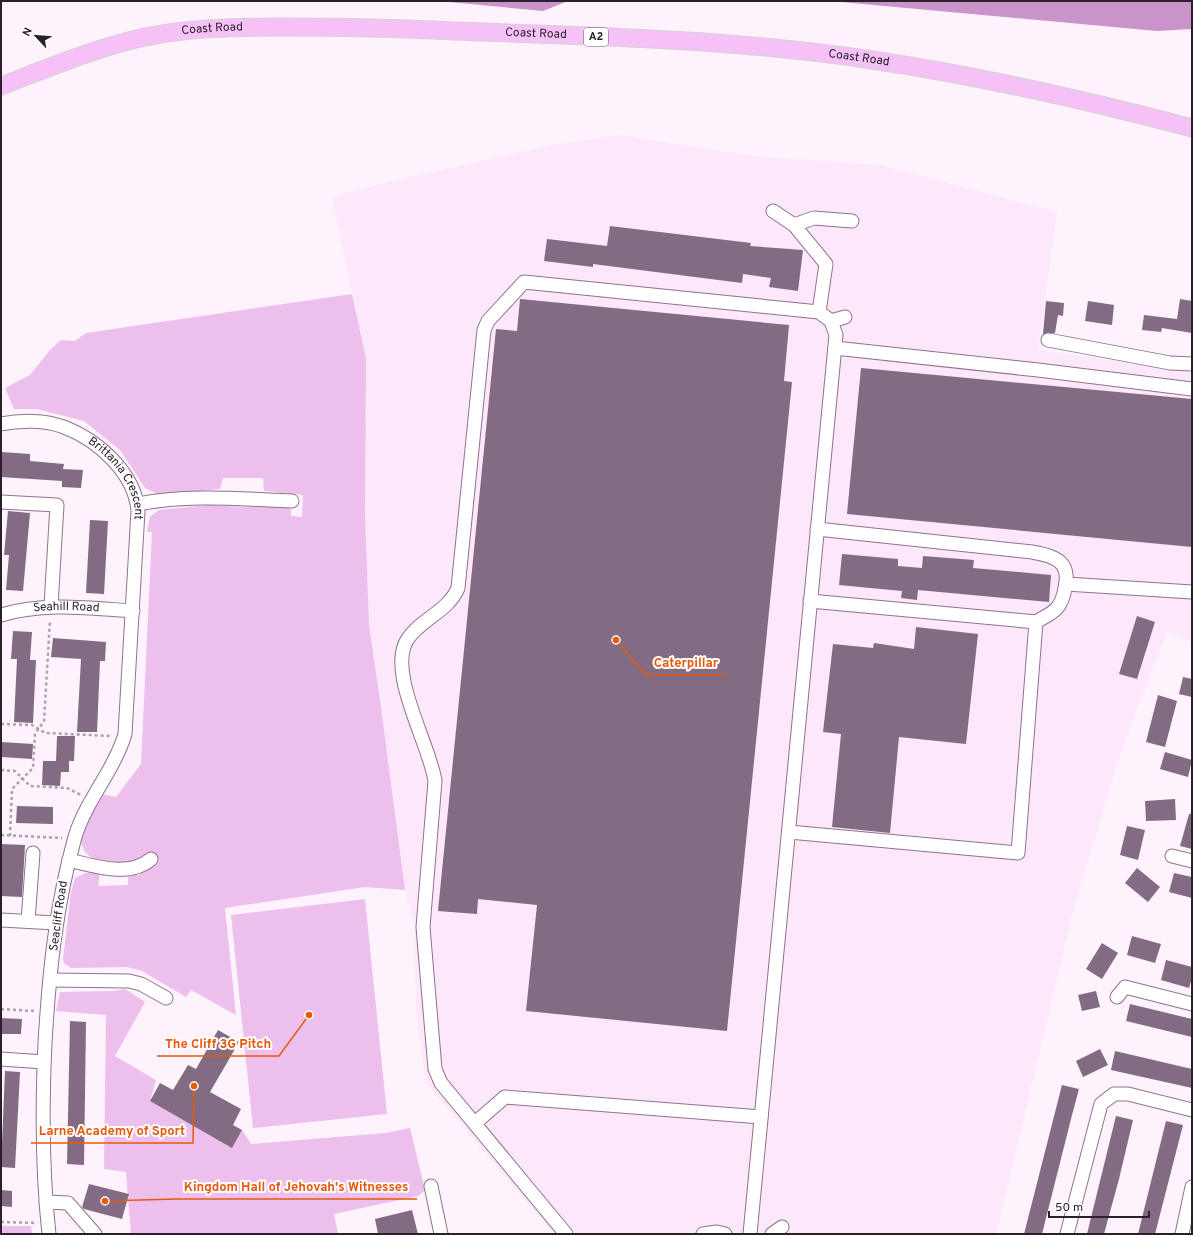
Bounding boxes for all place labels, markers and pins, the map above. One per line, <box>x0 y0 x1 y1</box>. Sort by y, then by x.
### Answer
callout: Caterpillar <box>646 650 726 675</box>
callout: The Cliff 3G Pitch <box>157 1031 279 1056</box>
callout: Larne Academy of Sport <box>31 1118 193 1143</box>
callout: Kingdom Hall of Jehovah's Witnesses <box>176 1174 417 1199</box>

